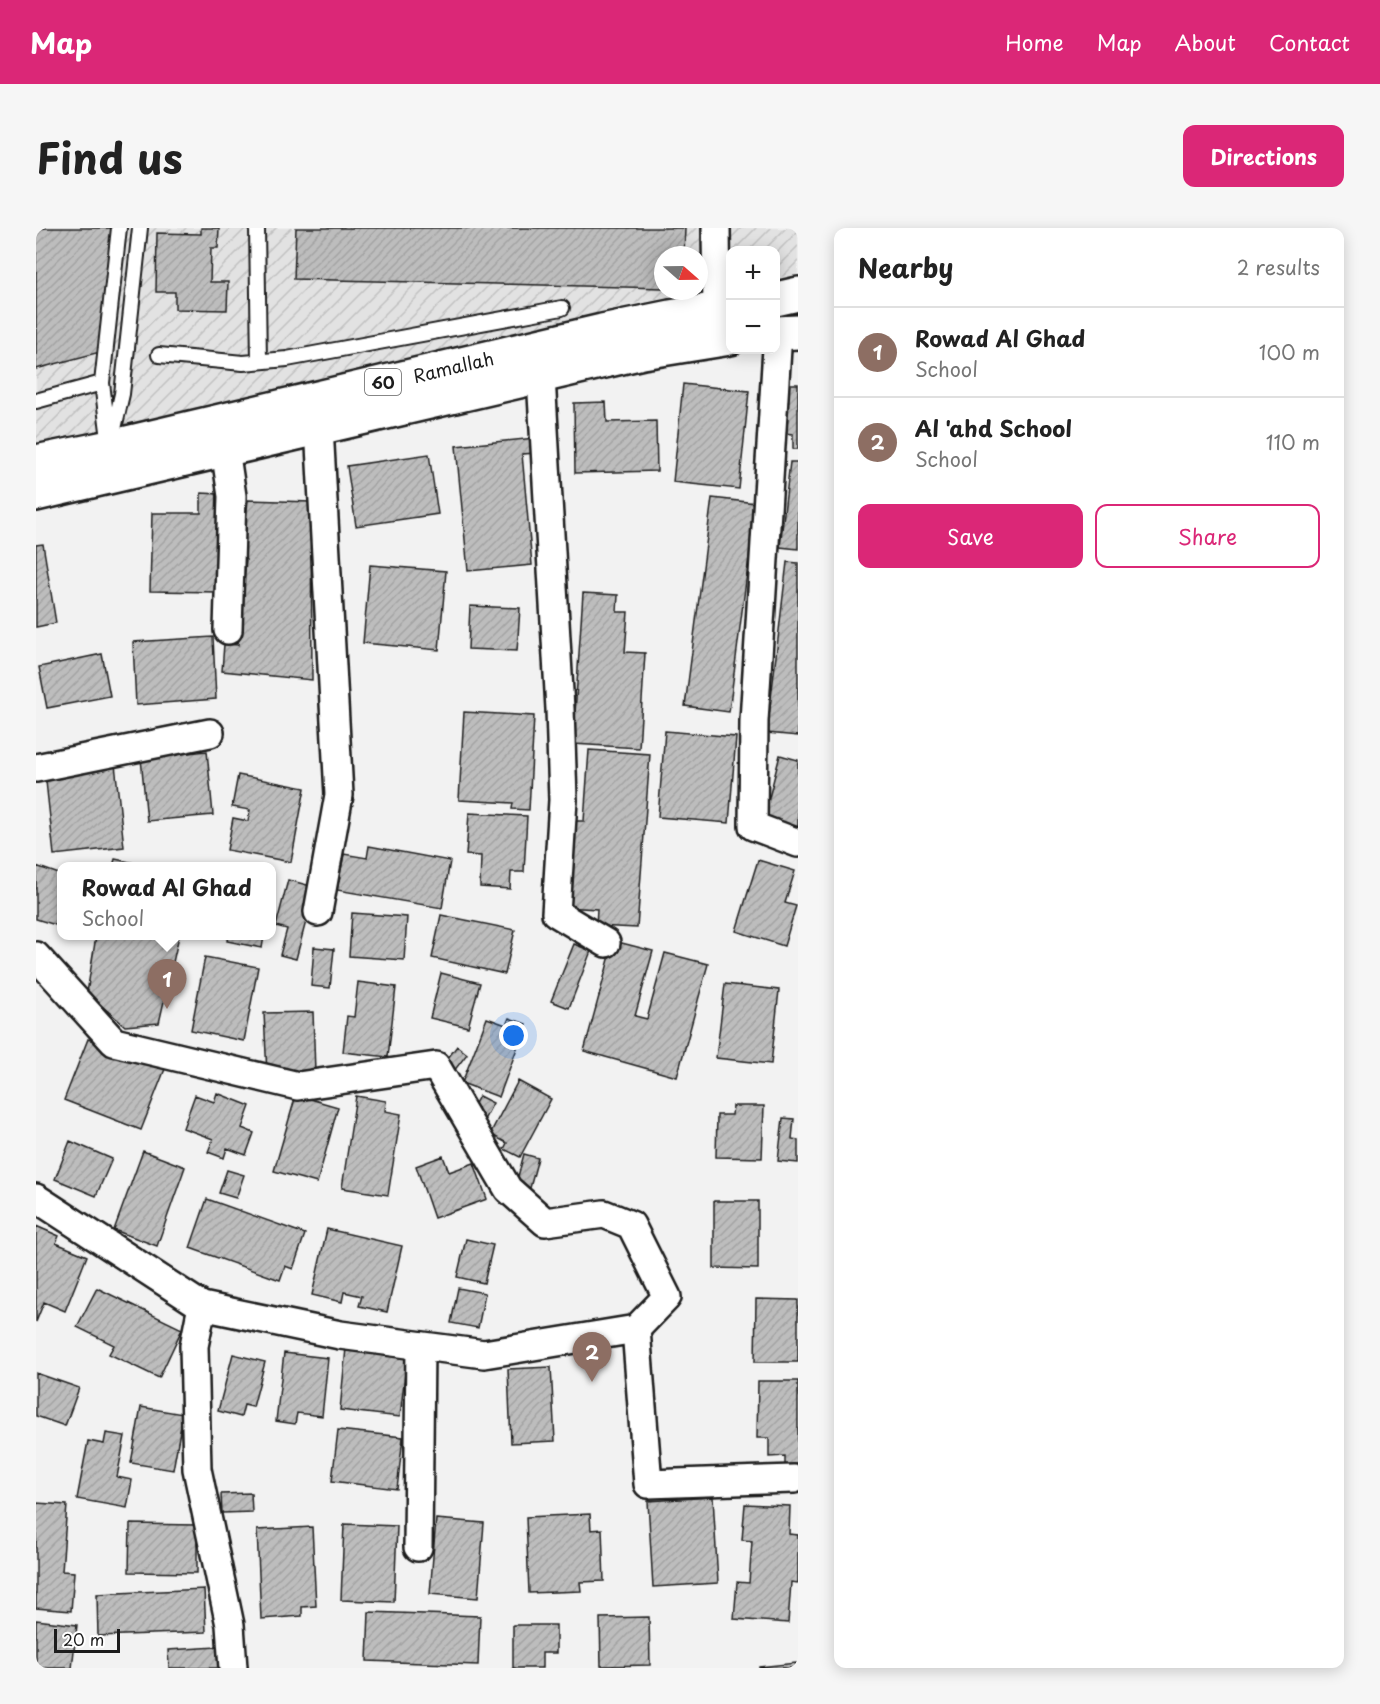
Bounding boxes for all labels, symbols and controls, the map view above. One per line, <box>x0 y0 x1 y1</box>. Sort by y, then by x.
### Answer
text: Map <box>30 21 92 64</box>
text: Home <box>1005 26 1064 58</box>
text: Map <box>1097 26 1142 58</box>
text: About <box>1175 26 1236 58</box>
text: Contact <box>1269 26 1350 58</box>
text: Find us <box>36 125 183 188</box>
button: Directions <box>1183 125 1344 187</box>
north arrow <box>654 246 708 300</box>
map controls <box>726 246 780 354</box>
button: + <box>726 246 780 300</box>
text: Nearby <box>858 248 953 287</box>
text: 2 results <box>1237 252 1320 282</box>
button: − <box>726 300 780 354</box>
text: Rowad Al Ghad <box>915 321 1085 354</box>
text: 1 <box>873 337 882 367</box>
text: 100 m <box>1259 337 1320 367</box>
street label: Ramallah <box>410 344 496 389</box>
text: School <box>915 354 978 384</box>
road number: 60 <box>365 369 401 395</box>
text: Al 'ahd School <box>915 411 1072 444</box>
text: 2 <box>870 427 885 457</box>
text: 110 m <box>1266 427 1320 457</box>
text: School <box>915 444 978 474</box>
button: Save <box>858 504 1083 568</box>
button: Share <box>1095 504 1320 568</box>
popup <box>57 862 276 940</box>
text: Rowad Al Ghad <box>81 870 252 903</box>
text: School <box>81 903 144 933</box>
pin: 1 <box>148 960 186 1009</box>
your location <box>499 1021 528 1050</box>
pin: 2 <box>572 1332 612 1382</box>
scale bar <box>54 1626 120 1654</box>
text: 20 m <box>63 1627 104 1651</box>

